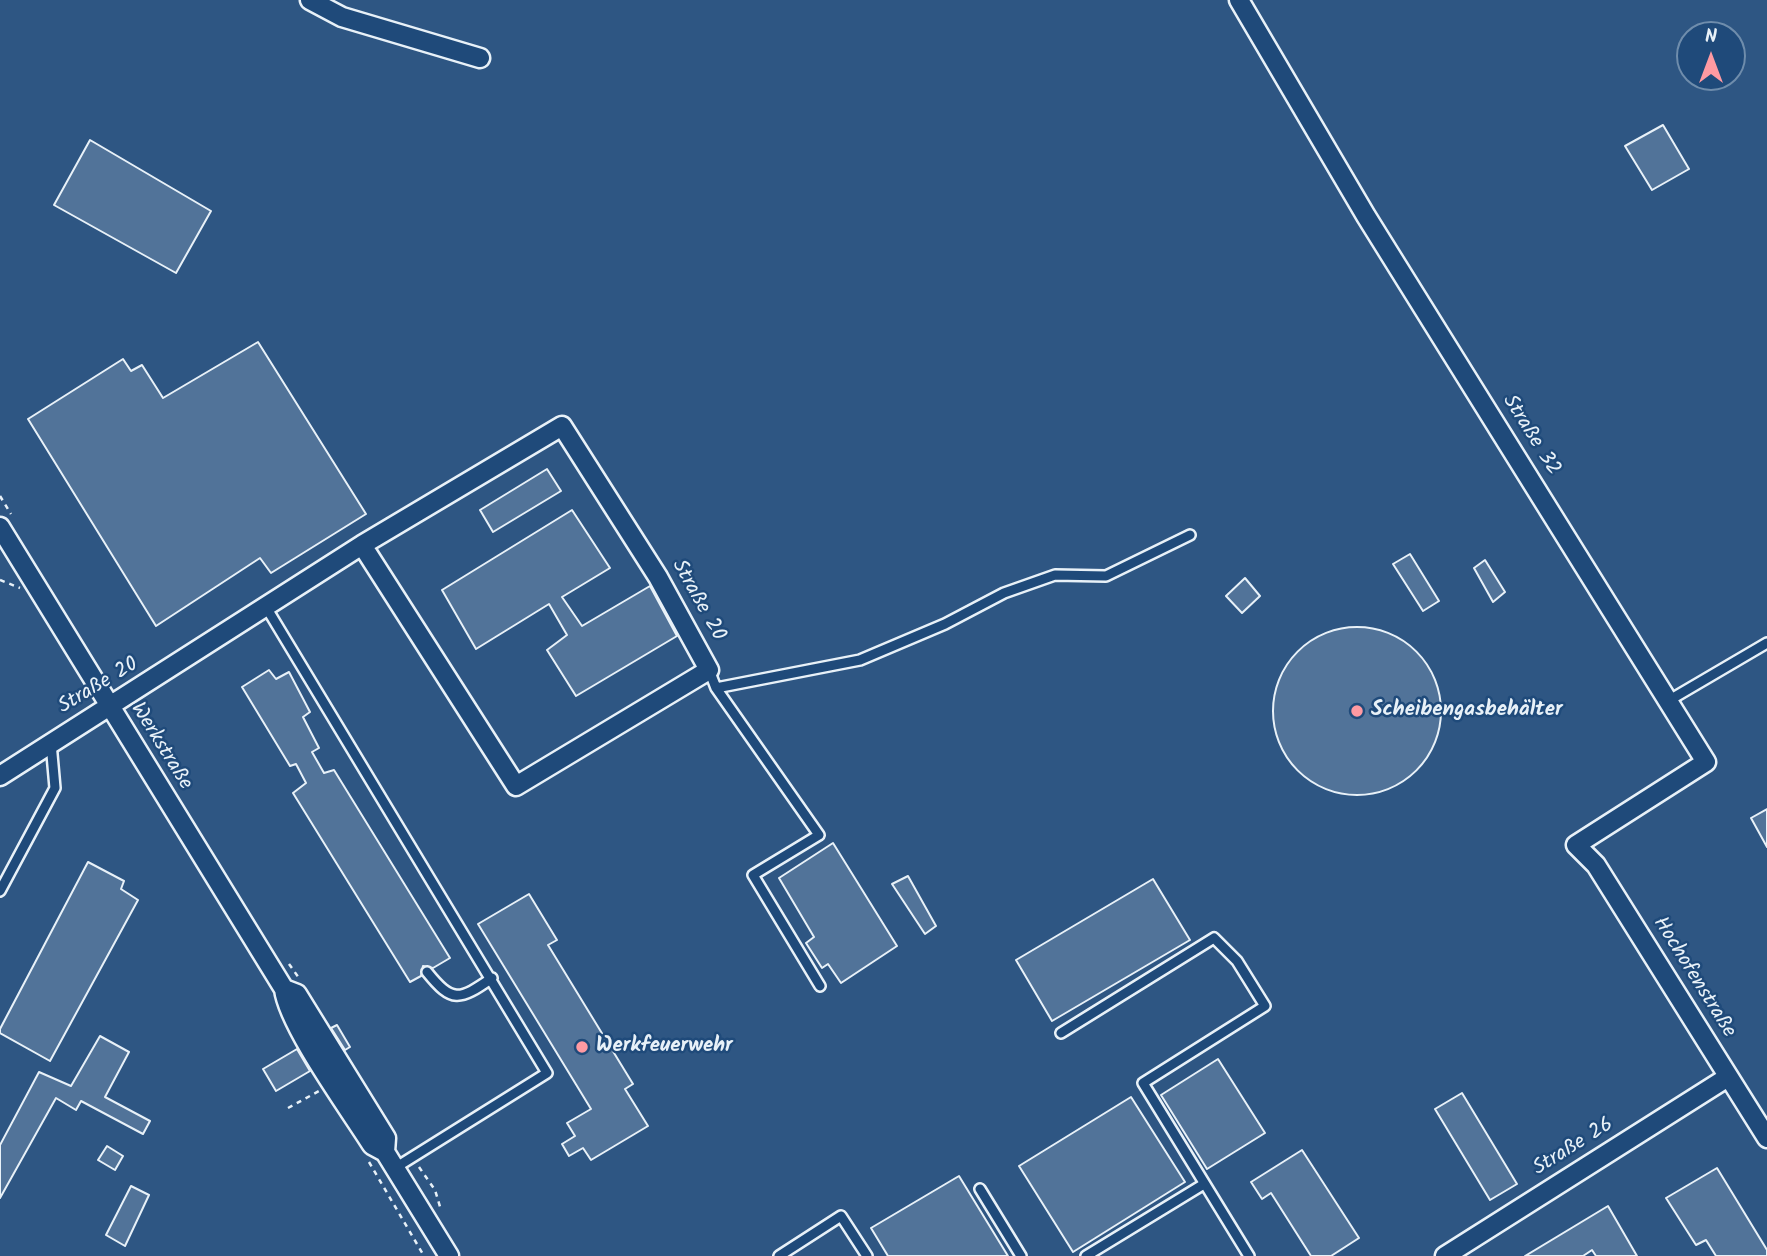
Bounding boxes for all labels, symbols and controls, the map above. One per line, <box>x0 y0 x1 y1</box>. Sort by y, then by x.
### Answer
north arrow <box>1676 21 1746 91</box>
text: N <box>1705 22 1717 52</box>
street label: Straße 32 <box>1495 391 1565 481</box>
street label: Straße 20 <box>664 556 730 646</box>
street label: Straße 20 <box>54 653 144 721</box>
place label: Scheibengasbehälter <box>1371 698 1563 724</box>
street label: Werkstraße <box>123 699 197 795</box>
marker: Scheibengasbehälter <box>1349 703 1365 719</box>
street label: Hochofenstraße <box>1646 913 1740 1043</box>
place label: Werkfeuerwehr <box>596 1034 733 1060</box>
marker: Werkfeuerwehr <box>574 1039 590 1055</box>
street label: Straße 26 <box>1529 1113 1619 1183</box>

